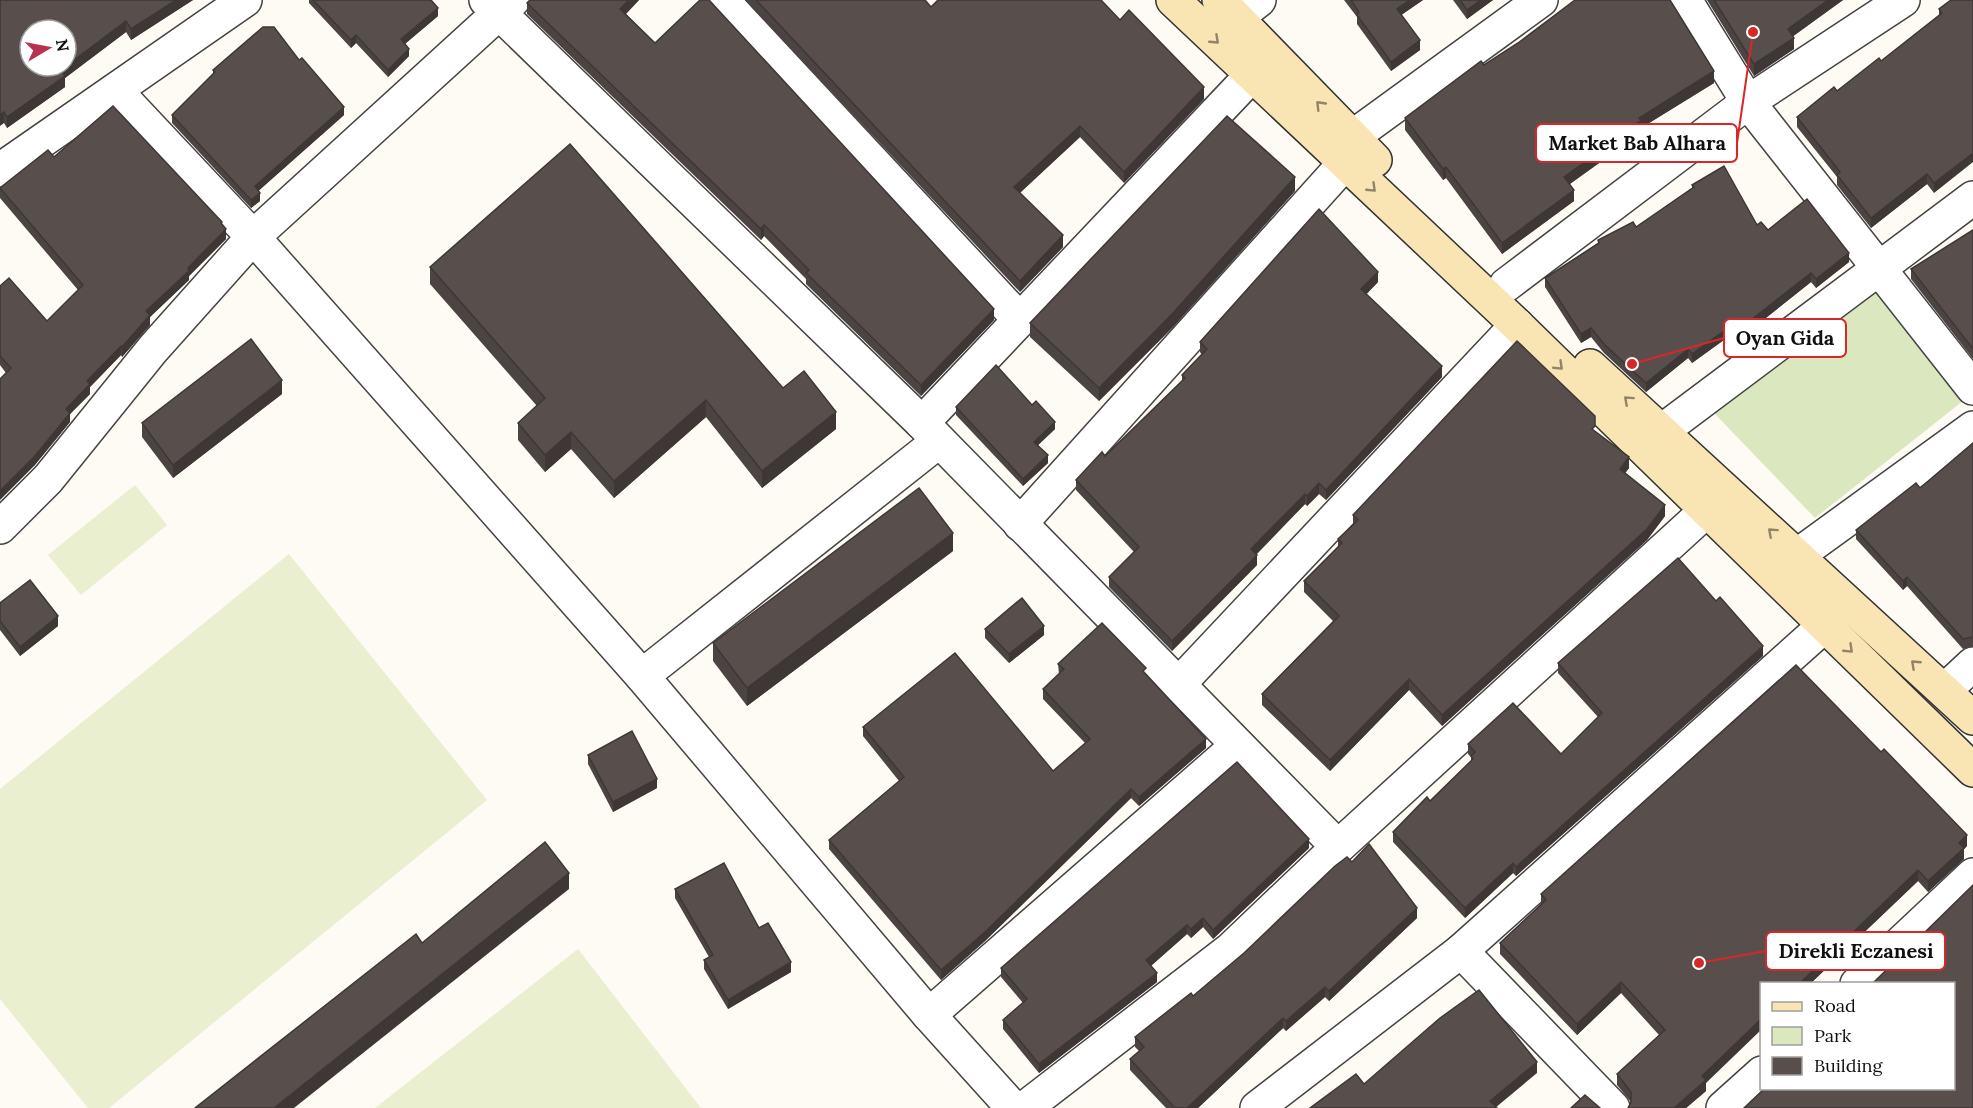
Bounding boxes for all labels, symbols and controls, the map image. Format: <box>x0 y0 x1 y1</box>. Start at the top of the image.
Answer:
north arrow <box>18 18 78 78</box>
one-way arrow <box>1208 33 1219 44</box>
text: N <box>52 38 74 53</box>
one-way arrow <box>1317 102 1328 113</box>
callout: Market Bab Alhara <box>1536 124 1737 162</box>
text: Market Bab Alhara <box>1548 130 1726 155</box>
one-way arrow <box>1365 181 1376 192</box>
callout: Oyan Gida <box>1724 319 1846 357</box>
text: Oyan Gida <box>1736 325 1835 350</box>
one-way arrow <box>1552 359 1562 370</box>
one-way arrow <box>1624 396 1634 407</box>
one-way arrow <box>1768 528 1779 539</box>
one-way arrow <box>1842 642 1852 653</box>
one-way arrow <box>1911 660 1922 671</box>
callout: Direkli Eczanesi <box>1766 932 1945 970</box>
text: Direkli Eczanesi <box>1778 938 1934 963</box>
legend <box>1760 982 1955 1090</box>
text: Road <box>1814 994 1856 1017</box>
text: Park <box>1814 1024 1852 1047</box>
text: Building <box>1814 1054 1884 1077</box>

